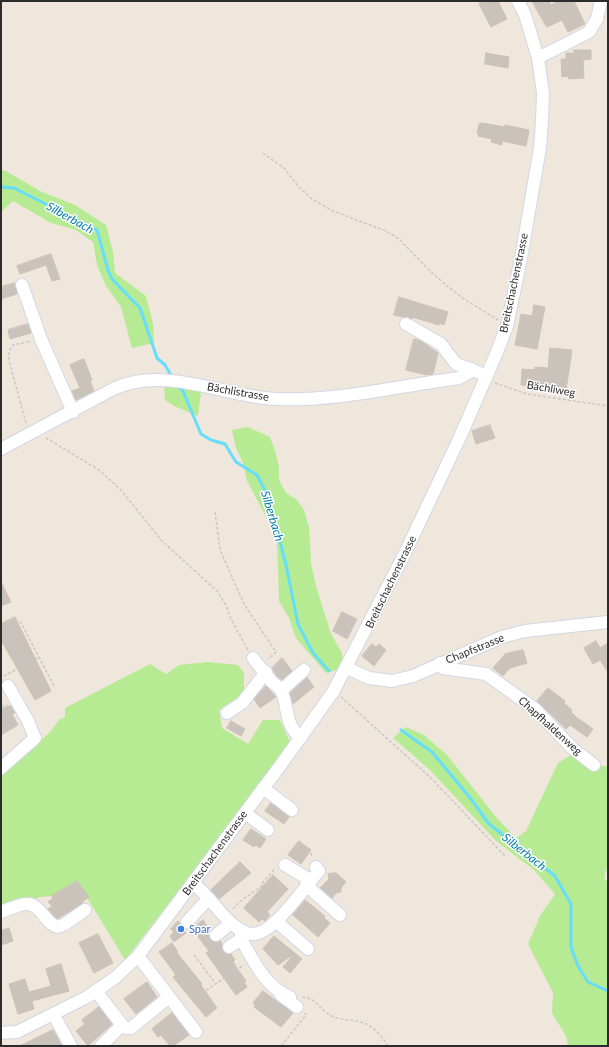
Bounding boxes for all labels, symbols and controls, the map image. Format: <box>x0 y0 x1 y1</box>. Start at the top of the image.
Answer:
water label: Silberbach <box>44 199 96 237</box>
street label: Breitschachenstrasse <box>497 232 531 334</box>
street label: Bächliweg <box>526 378 576 400</box>
street label: Bächlistrasse <box>206 380 270 404</box>
water label: Silberbach <box>258 489 286 543</box>
street label: Breitschachenstrasse <box>363 533 419 631</box>
street label: Chapfstrasse <box>444 631 506 667</box>
street label: Chapfhaldenweg <box>515 694 585 758</box>
street label: Breitschachenstrasse <box>180 808 250 898</box>
water label: Silberbach <box>499 830 549 874</box>
place label: Spar <box>189 922 210 936</box>
marker: Spar <box>176 924 186 934</box>

